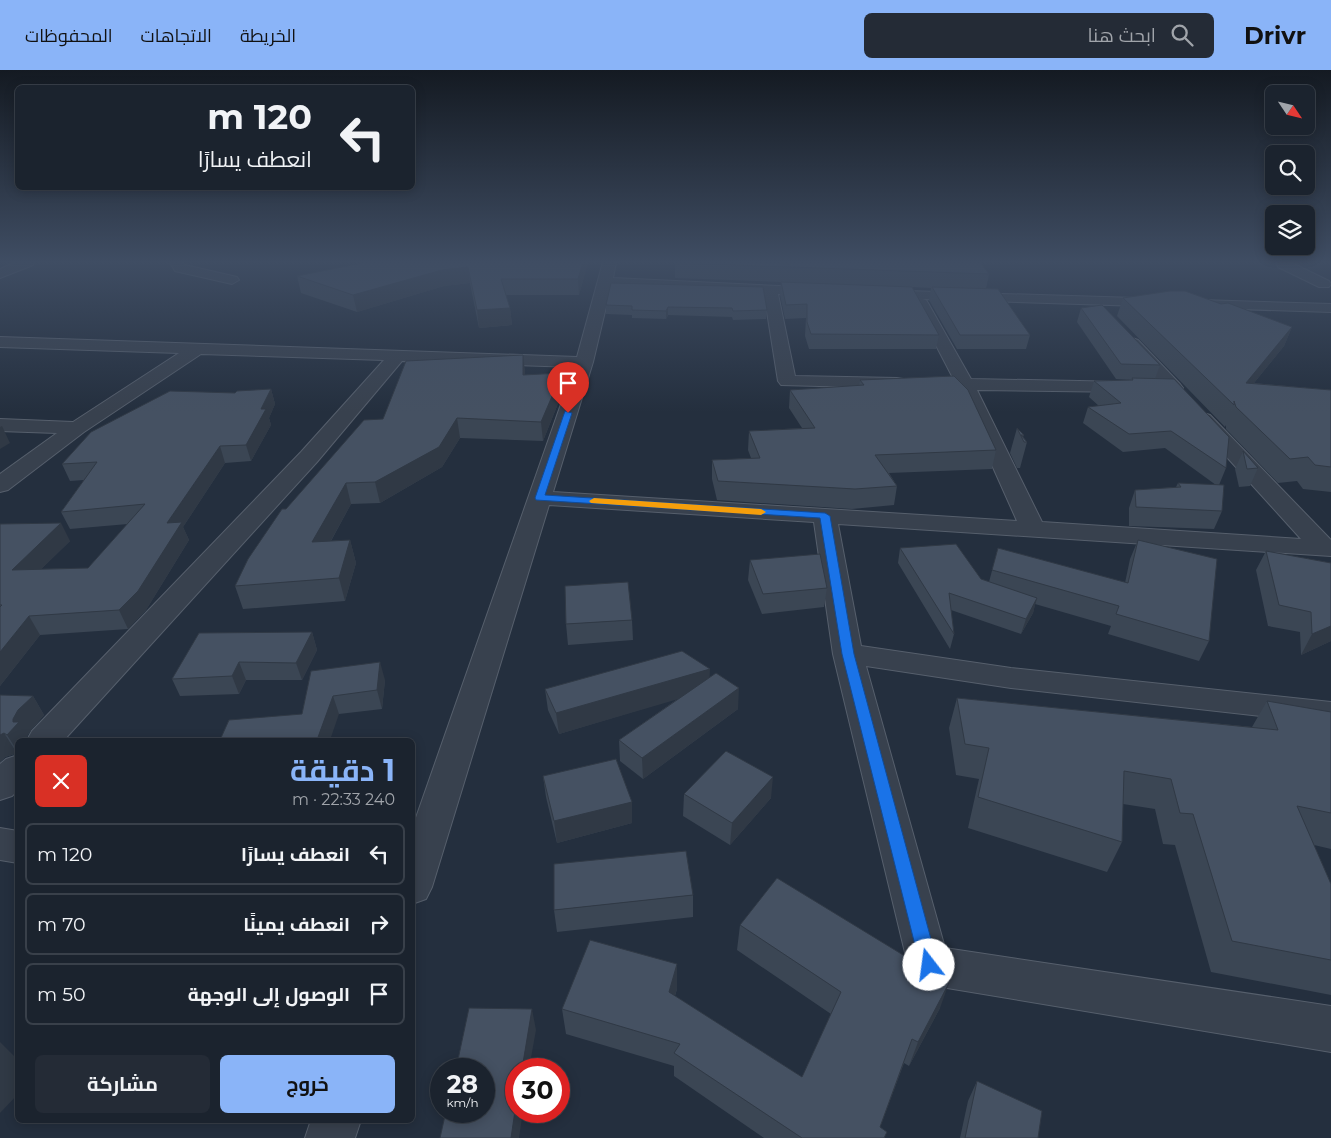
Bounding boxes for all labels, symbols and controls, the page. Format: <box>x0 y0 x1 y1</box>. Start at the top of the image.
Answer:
search box <box>864 13 1214 58</box>
icon: search <box>1168 21 1196 49</box>
text: Drivr <box>1244 21 1306 50</box>
text: ابحث هنا <box>1088 24 1156 47</box>
text: المحفوظات <box>25 25 113 47</box>
text: الاتجاهات <box>141 25 212 47</box>
text: الخريطة <box>240 25 296 47</box>
north arrow <box>1265 85 1315 135</box>
map controls <box>1265 85 1315 255</box>
text: 120 m <box>207 95 312 138</box>
icon: left <box>330 105 395 170</box>
button: search <box>1265 145 1315 195</box>
text: انعطف يسارًا <box>198 146 312 173</box>
button: layers <box>1265 205 1315 255</box>
pin <box>547 362 589 413</box>
icon: arrive <box>554 369 582 397</box>
text: 1 دقيقة <box>290 752 395 789</box>
button: close <box>35 755 87 807</box>
text: 240 m · 22:33 <box>292 790 395 809</box>
icon: left <box>365 840 393 868</box>
text: 120 m <box>37 843 92 866</box>
text: انعطف يسارًا <box>241 843 350 866</box>
icon: right <box>365 910 393 938</box>
text: 70 m <box>37 913 86 936</box>
text: انعطف يمينًا <box>243 913 350 936</box>
position arrow <box>902 938 954 990</box>
icon: arrive <box>365 980 393 1008</box>
text: 50 m <box>37 983 86 1006</box>
text: الوصول إلى الوجهة <box>188 983 350 1006</box>
button: مشاركة <box>35 1055 210 1113</box>
button: خروج <box>220 1055 395 1113</box>
speed limit sign: 30 <box>505 1058 570 1123</box>
text: 28 <box>447 1069 478 1099</box>
text: km/h <box>446 1095 479 1110</box>

